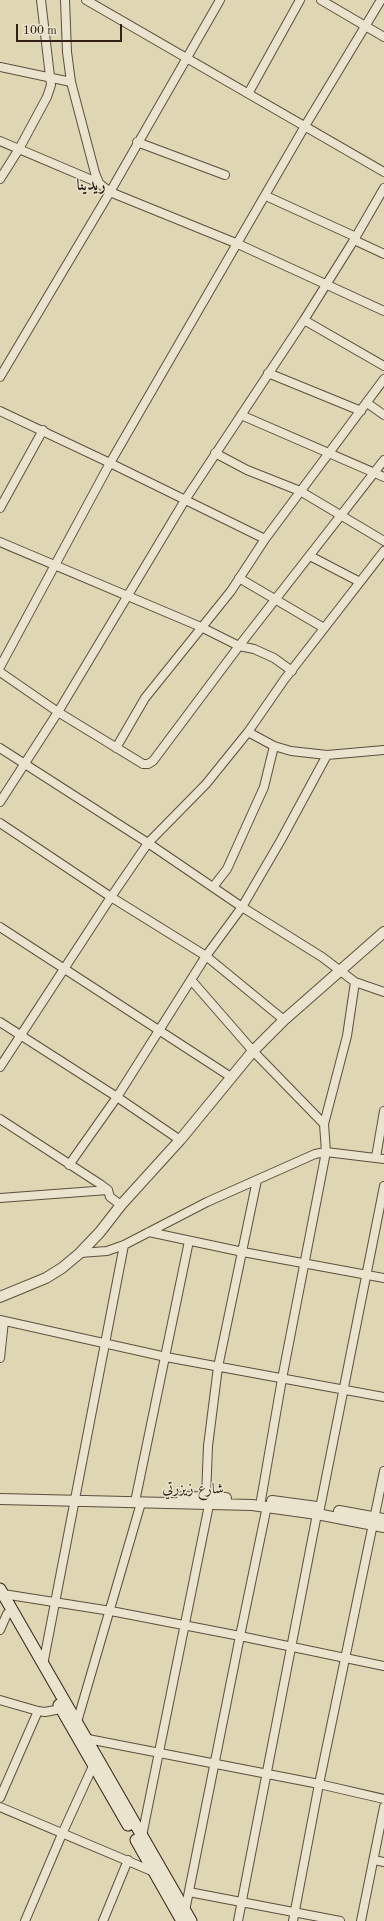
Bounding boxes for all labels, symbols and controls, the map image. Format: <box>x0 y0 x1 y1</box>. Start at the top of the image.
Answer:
scale bar <box>18 16 124 42</box>
text: 100 m <box>23 25 57 37</box>
district label: ريدينا <box>76 176 106 196</box>
street label: شارع زيزرتي <box>162 1479 224 1499</box>

